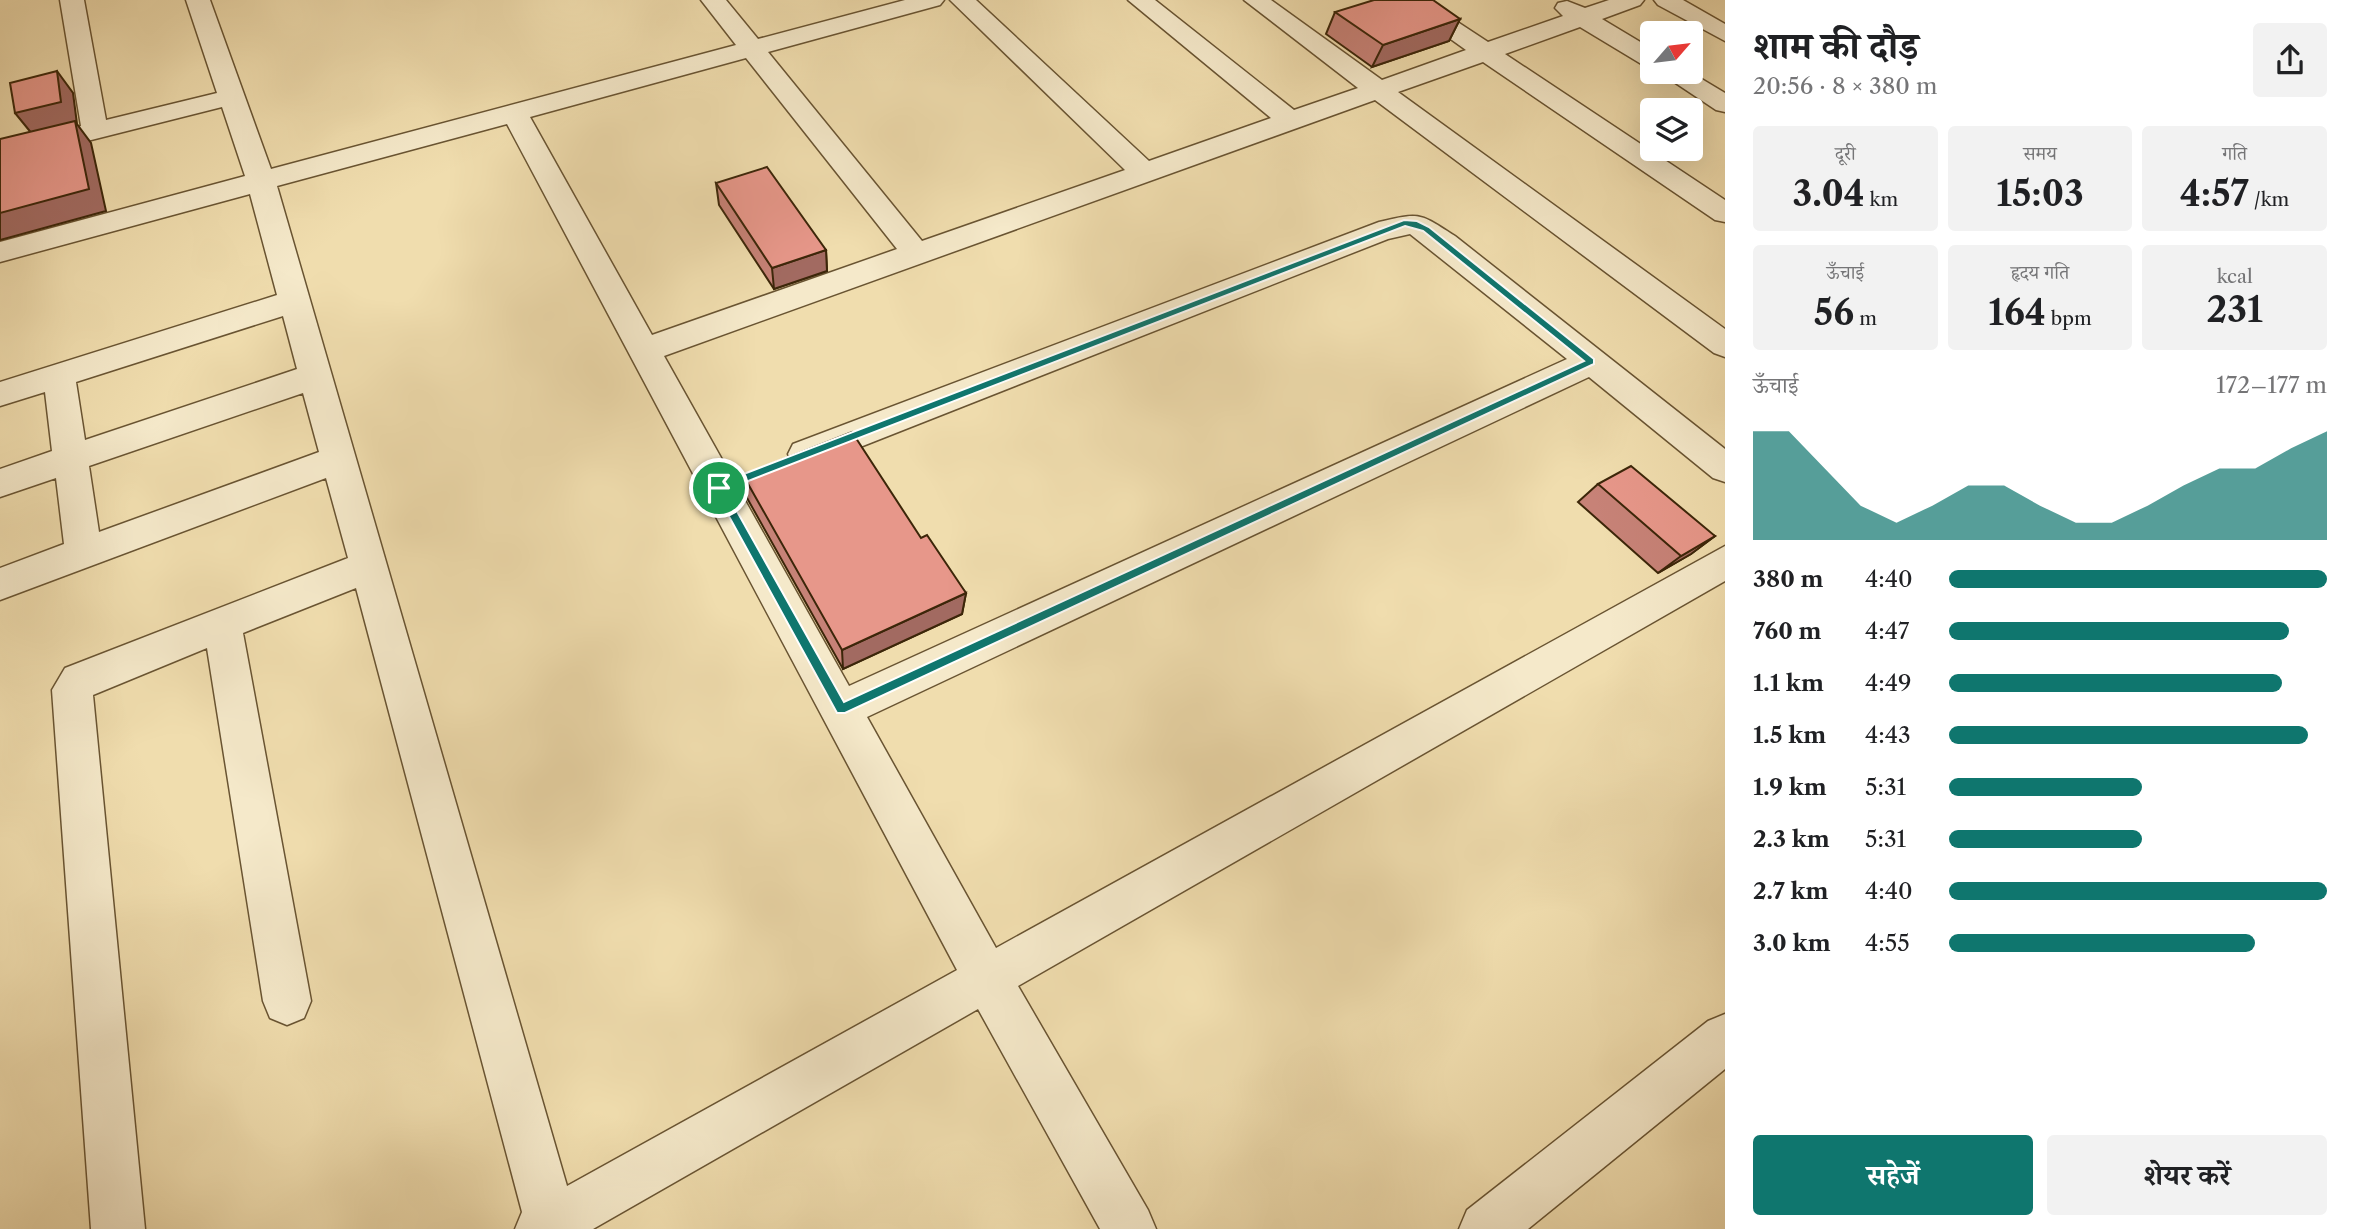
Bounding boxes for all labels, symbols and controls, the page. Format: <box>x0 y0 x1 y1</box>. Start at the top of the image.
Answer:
north arrow <box>1640 21 1703 84</box>
map controls <box>1640 21 1703 161</box>
text: शाम की दौड़ <box>1753 22 1919 69</box>
button: share <box>2253 23 2327 97</box>
text: 20:56 · 8 × 380 m <box>1753 72 1937 100</box>
button: layers <box>1640 98 1703 161</box>
text: दूरी <box>1835 142 1856 165</box>
text: समय <box>2023 142 2057 165</box>
text: गति <box>2222 142 2247 165</box>
text: 3.04 <box>1792 172 1865 215</box>
text: 15:03 <box>1996 172 2084 215</box>
text: 4:57 <box>2180 172 2249 215</box>
text: km <box>1865 188 1898 211</box>
text: /km <box>2249 188 2289 211</box>
text: ऊँचाई <box>1827 261 1864 284</box>
text: हृदय गति <box>2011 261 2069 284</box>
text: kcal <box>2217 265 2253 288</box>
text: 231 <box>2207 288 2263 331</box>
text: 56 <box>1814 291 1854 334</box>
text: 164 <box>1988 291 2046 334</box>
text: m <box>1854 307 1877 330</box>
text: bpm <box>2046 307 2092 330</box>
text: ऊँचाई <box>1753 371 1798 399</box>
text: 172–177 m <box>2216 371 2327 399</box>
pin <box>689 458 749 518</box>
icon: arrive <box>700 469 738 507</box>
text: 380 m <box>1753 565 1824 593</box>
text: 4:40 <box>1865 565 1913 593</box>
text: 760 m <box>1753 617 1822 645</box>
text: 4:47 <box>1865 617 1909 645</box>
text: 1.1 km <box>1753 669 1824 697</box>
text: 4:49 <box>1865 669 1912 697</box>
text: 1.5 km <box>1753 721 1826 749</box>
text: 4:43 <box>1865 721 1911 749</box>
text: 1.9 km <box>1753 773 1827 801</box>
text: 5:31 <box>1865 773 1906 801</box>
text: 2.3 km <box>1753 825 1830 853</box>
text: 5:31 <box>1865 825 1906 853</box>
text: 2.7 km <box>1753 877 1829 905</box>
text: 4:40 <box>1865 877 1913 905</box>
text: 3.0 km <box>1753 929 1831 957</box>
text: 4:55 <box>1865 929 1910 957</box>
button: सहेजें <box>1753 1135 2033 1215</box>
button: शेयर करें <box>2047 1135 2327 1215</box>

